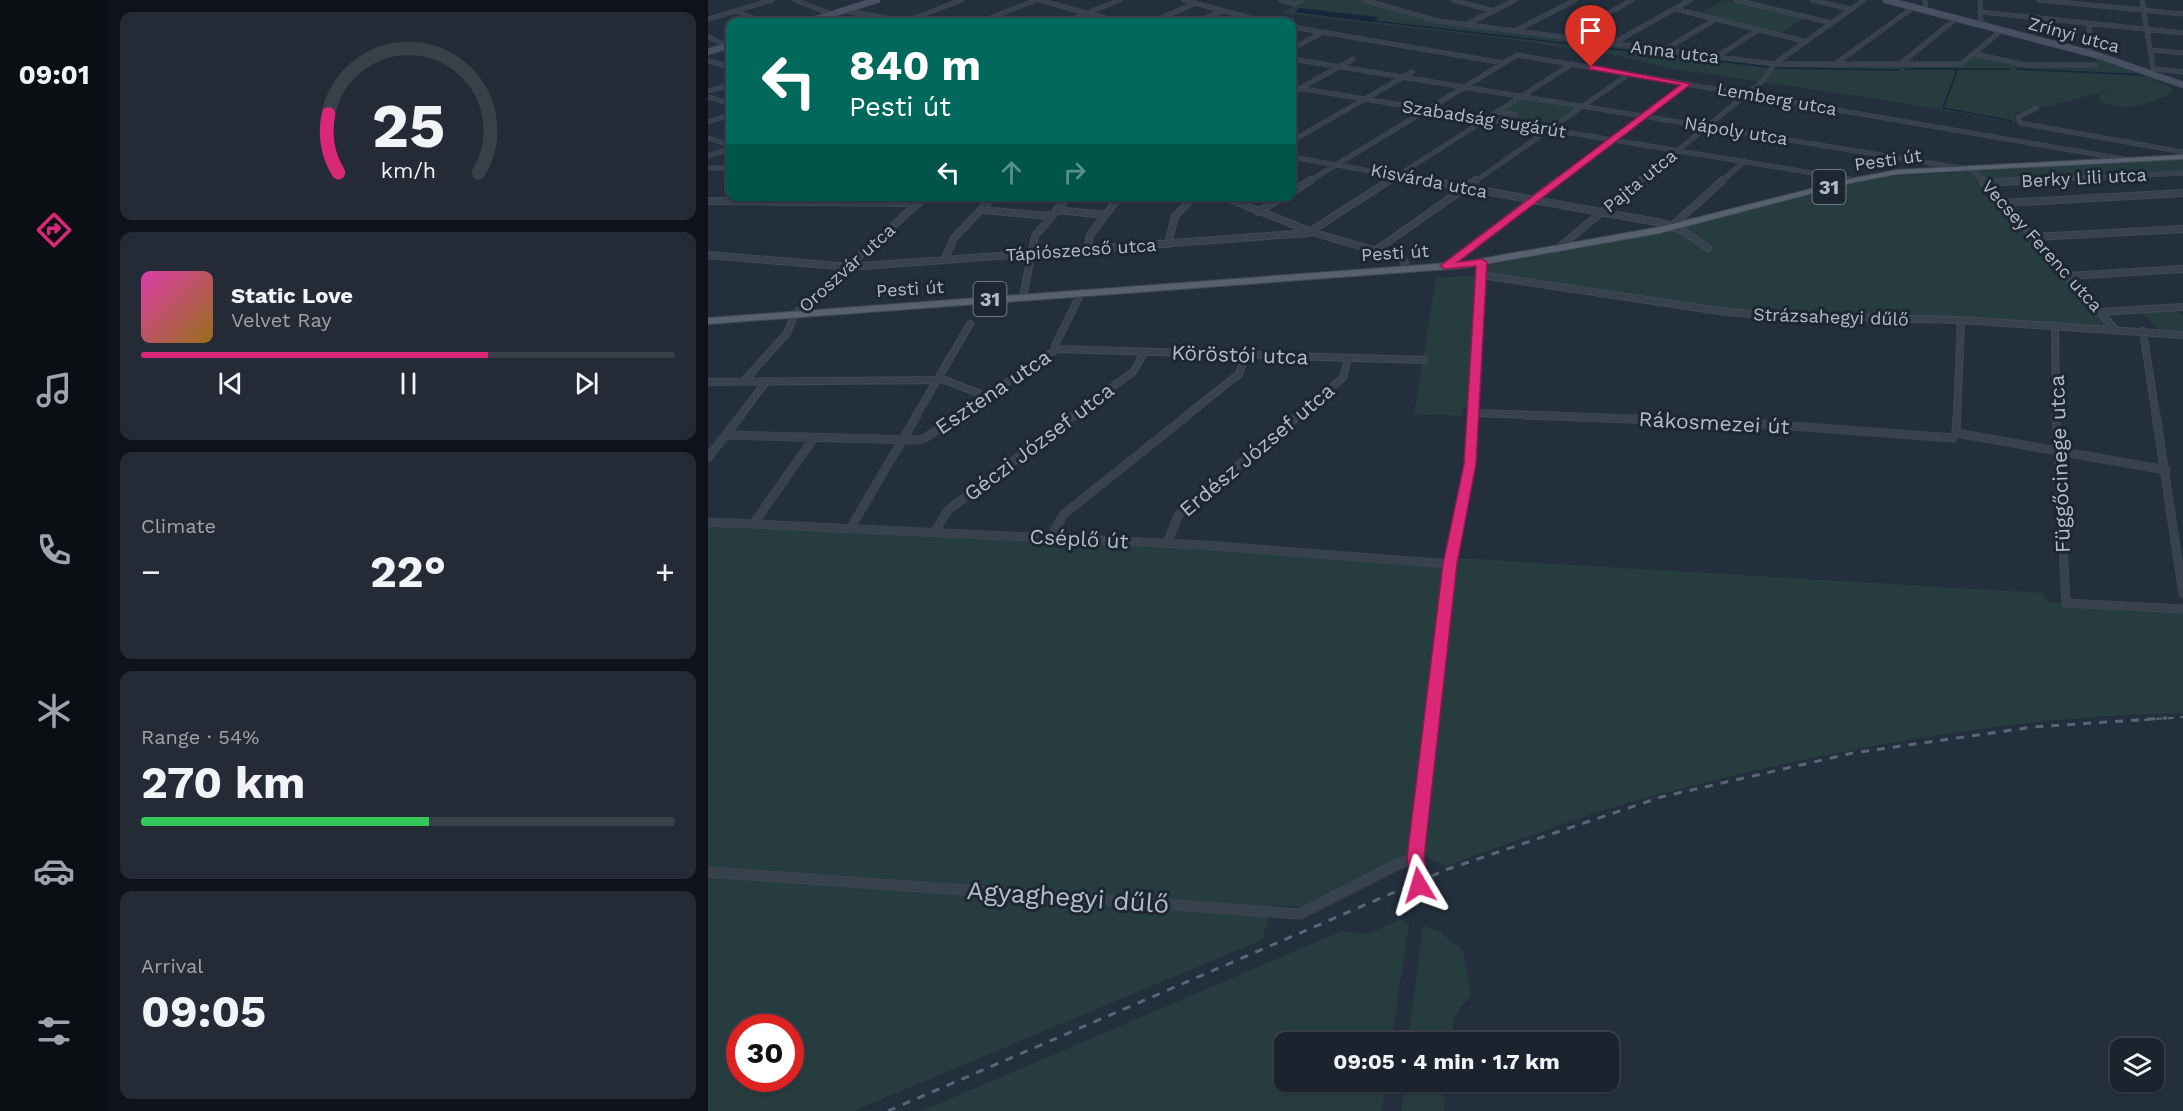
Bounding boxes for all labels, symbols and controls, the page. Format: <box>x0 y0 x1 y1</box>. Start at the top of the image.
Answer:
pin <box>1565 5 1616 67</box>
street label: Zrínyi utca <box>2026 12 2122 57</box>
icon: arrive <box>1574 14 1607 47</box>
street label: Anna utca <box>1630 36 1721 67</box>
text: 840 m <box>849 41 981 90</box>
icon: left <box>750 42 828 120</box>
text: 09:01 <box>18 59 90 91</box>
street label: Lemberg utca <box>1716 78 1839 119</box>
text: 25 <box>371 89 445 162</box>
text: Pesti út <box>849 91 951 123</box>
street label: Szabadság sugárút <box>1401 95 1568 142</box>
street label: Nápoly utca <box>1683 112 1789 149</box>
street label: Pesti út <box>1853 144 1923 175</box>
street label: Pajta utca <box>1599 145 1681 217</box>
icon: left <box>932 156 965 189</box>
icon: ahead <box>995 156 1028 189</box>
icon: right <box>1058 156 1091 189</box>
text: km/h <box>380 158 436 183</box>
street label: Kisvárda utca <box>1369 159 1489 202</box>
street label: Berky Lili utca <box>2021 164 2147 191</box>
road number: 31 <box>1812 170 1846 204</box>
street label: Vecsey Ferenc utca <box>1978 176 2107 316</box>
icon: directions <box>33 209 75 251</box>
street label: Oroszvár utca <box>794 219 899 316</box>
street label: Tápiószecső utca <box>1005 234 1157 265</box>
street label: Pesti út <box>1360 240 1430 265</box>
street label: Pesti út <box>875 276 945 301</box>
road number: 31 <box>974 282 1006 316</box>
text: Static Love <box>231 283 353 308</box>
street label: Strázsahegyi dűlő <box>1753 303 1909 330</box>
text: Velvet Ray <box>231 308 332 332</box>
street label: Köröstói utca <box>1171 340 1309 369</box>
street label: Esztena utca <box>930 344 1055 439</box>
icon: previous <box>214 367 247 400</box>
icon: pause <box>392 367 425 400</box>
icon: next <box>570 367 603 400</box>
icon: music <box>33 369 75 411</box>
street label: Függőcinege utca <box>2044 374 2075 553</box>
street label: Géczi József utca <box>959 377 1119 506</box>
street label: Erdész József utca <box>1174 378 1339 522</box>
street label: Rákosmezei út <box>1638 406 1790 439</box>
text: Climate <box>141 514 216 538</box>
street label: Cséplő út <box>1029 523 1129 554</box>
icon: phone <box>33 529 75 571</box>
text: 22° <box>370 545 446 598</box>
text: − <box>141 552 161 591</box>
text: + <box>655 552 675 591</box>
icon: climate <box>33 690 75 732</box>
text: Range · 54% <box>141 725 259 749</box>
text: 270 km <box>141 756 305 809</box>
icon: car <box>33 850 75 892</box>
position arrow <box>1387 853 1451 917</box>
street label: Agyaghegyi dűlő <box>966 875 1170 919</box>
text: Arrival <box>141 954 203 978</box>
text: 09:05 <box>141 985 266 1038</box>
icon: filters <box>33 1010 75 1052</box>
speed limit sign: 30 <box>726 1014 804 1092</box>
map controls <box>2110 1038 2164 1092</box>
button: layers <box>2110 1038 2164 1092</box>
text: 09:05 · 4 min · 1.7 km <box>1333 1049 1560 1074</box>

